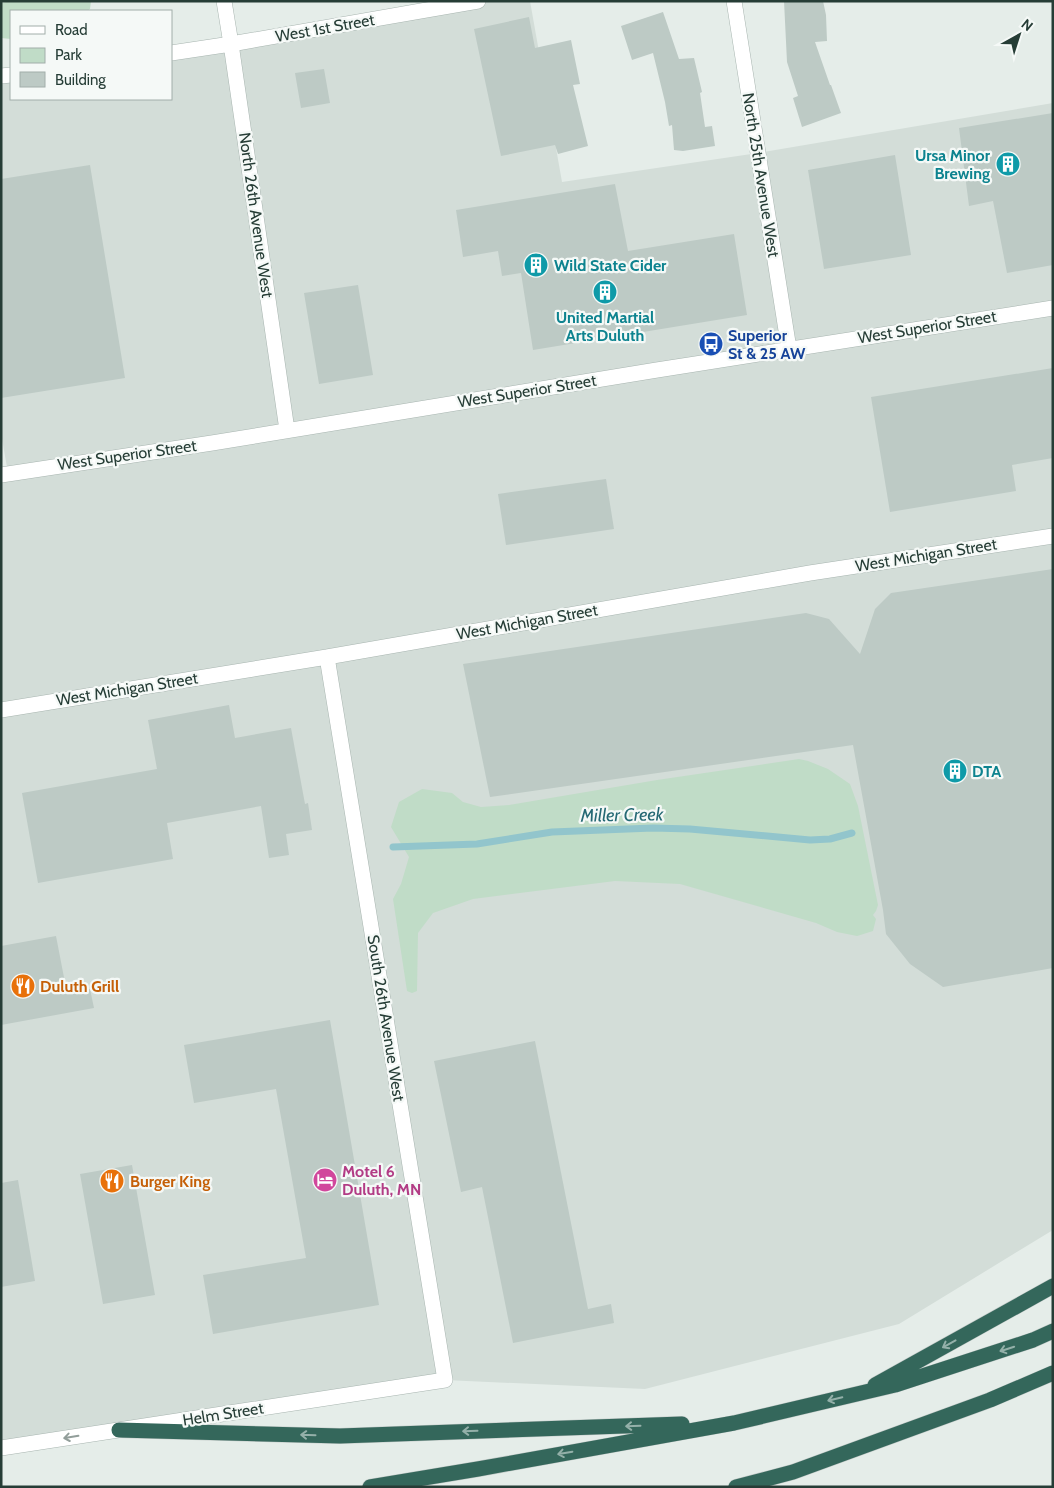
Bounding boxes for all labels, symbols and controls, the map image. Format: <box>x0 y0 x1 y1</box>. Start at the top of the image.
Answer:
legend <box>10 10 172 100</box>
street label: West 1st Street <box>274 10 377 46</box>
north arrow <box>994 10 1044 60</box>
text: N <box>1018 15 1037 35</box>
text: Road <box>55 21 88 39</box>
text: Park <box>55 46 82 64</box>
text: Building <box>55 71 106 89</box>
street label: North 25th Avenue West <box>739 91 783 259</box>
street label: North 26th Avenue West <box>235 131 277 299</box>
place label: Ursa Minor Brewing <box>915 146 991 183</box>
building icon: Ursa Minor Brewing <box>995 151 1021 177</box>
building icon: Wild State Cider <box>523 252 549 278</box>
place label: Wild State Cider <box>554 256 667 275</box>
building icon: United Martial Arts Duluth <box>592 279 618 305</box>
street label: West Superior Street <box>856 307 998 347</box>
place label: United Martial Arts Duluth <box>556 308 654 345</box>
place label: Superior St & 25 AW <box>728 326 806 363</box>
bus stop icon: Superior St & 25 AW <box>698 331 724 357</box>
street label: West Superior Street <box>456 371 598 411</box>
street label: West Superior Street <box>56 436 198 474</box>
street label: West Michigan Street <box>854 534 999 576</box>
street label: West Michigan Street <box>455 600 600 644</box>
street label: West Michigan Street <box>55 668 200 710</box>
building icon: DTA <box>942 758 968 784</box>
place label: DTA <box>972 762 1001 781</box>
water label: Miller Creek <box>579 803 665 827</box>
street label: South 26th Avenue West <box>363 933 409 1103</box>
restaurant icon: Duluth Grill <box>10 973 36 999</box>
place label: Duluth Grill <box>40 977 119 996</box>
place label: Motel 6 Duluth, MN <box>342 1162 421 1199</box>
hotel icon: Motel 6 Duluth, MN <box>312 1167 338 1193</box>
restaurant icon: Burger King <box>99 1168 125 1194</box>
place label: Burger King <box>130 1172 210 1191</box>
one-way arrow <box>942 1340 957 1349</box>
one-way arrow <box>1000 1344 1016 1354</box>
one-way arrow <box>827 1395 843 1404</box>
street label: Helm Street <box>181 1398 265 1430</box>
one-way arrow <box>625 1421 641 1431</box>
one-way arrow <box>463 1427 479 1436</box>
one-way arrow <box>300 1430 316 1439</box>
one-way arrow <box>63 1432 79 1442</box>
one-way arrow <box>558 1449 574 1459</box>

